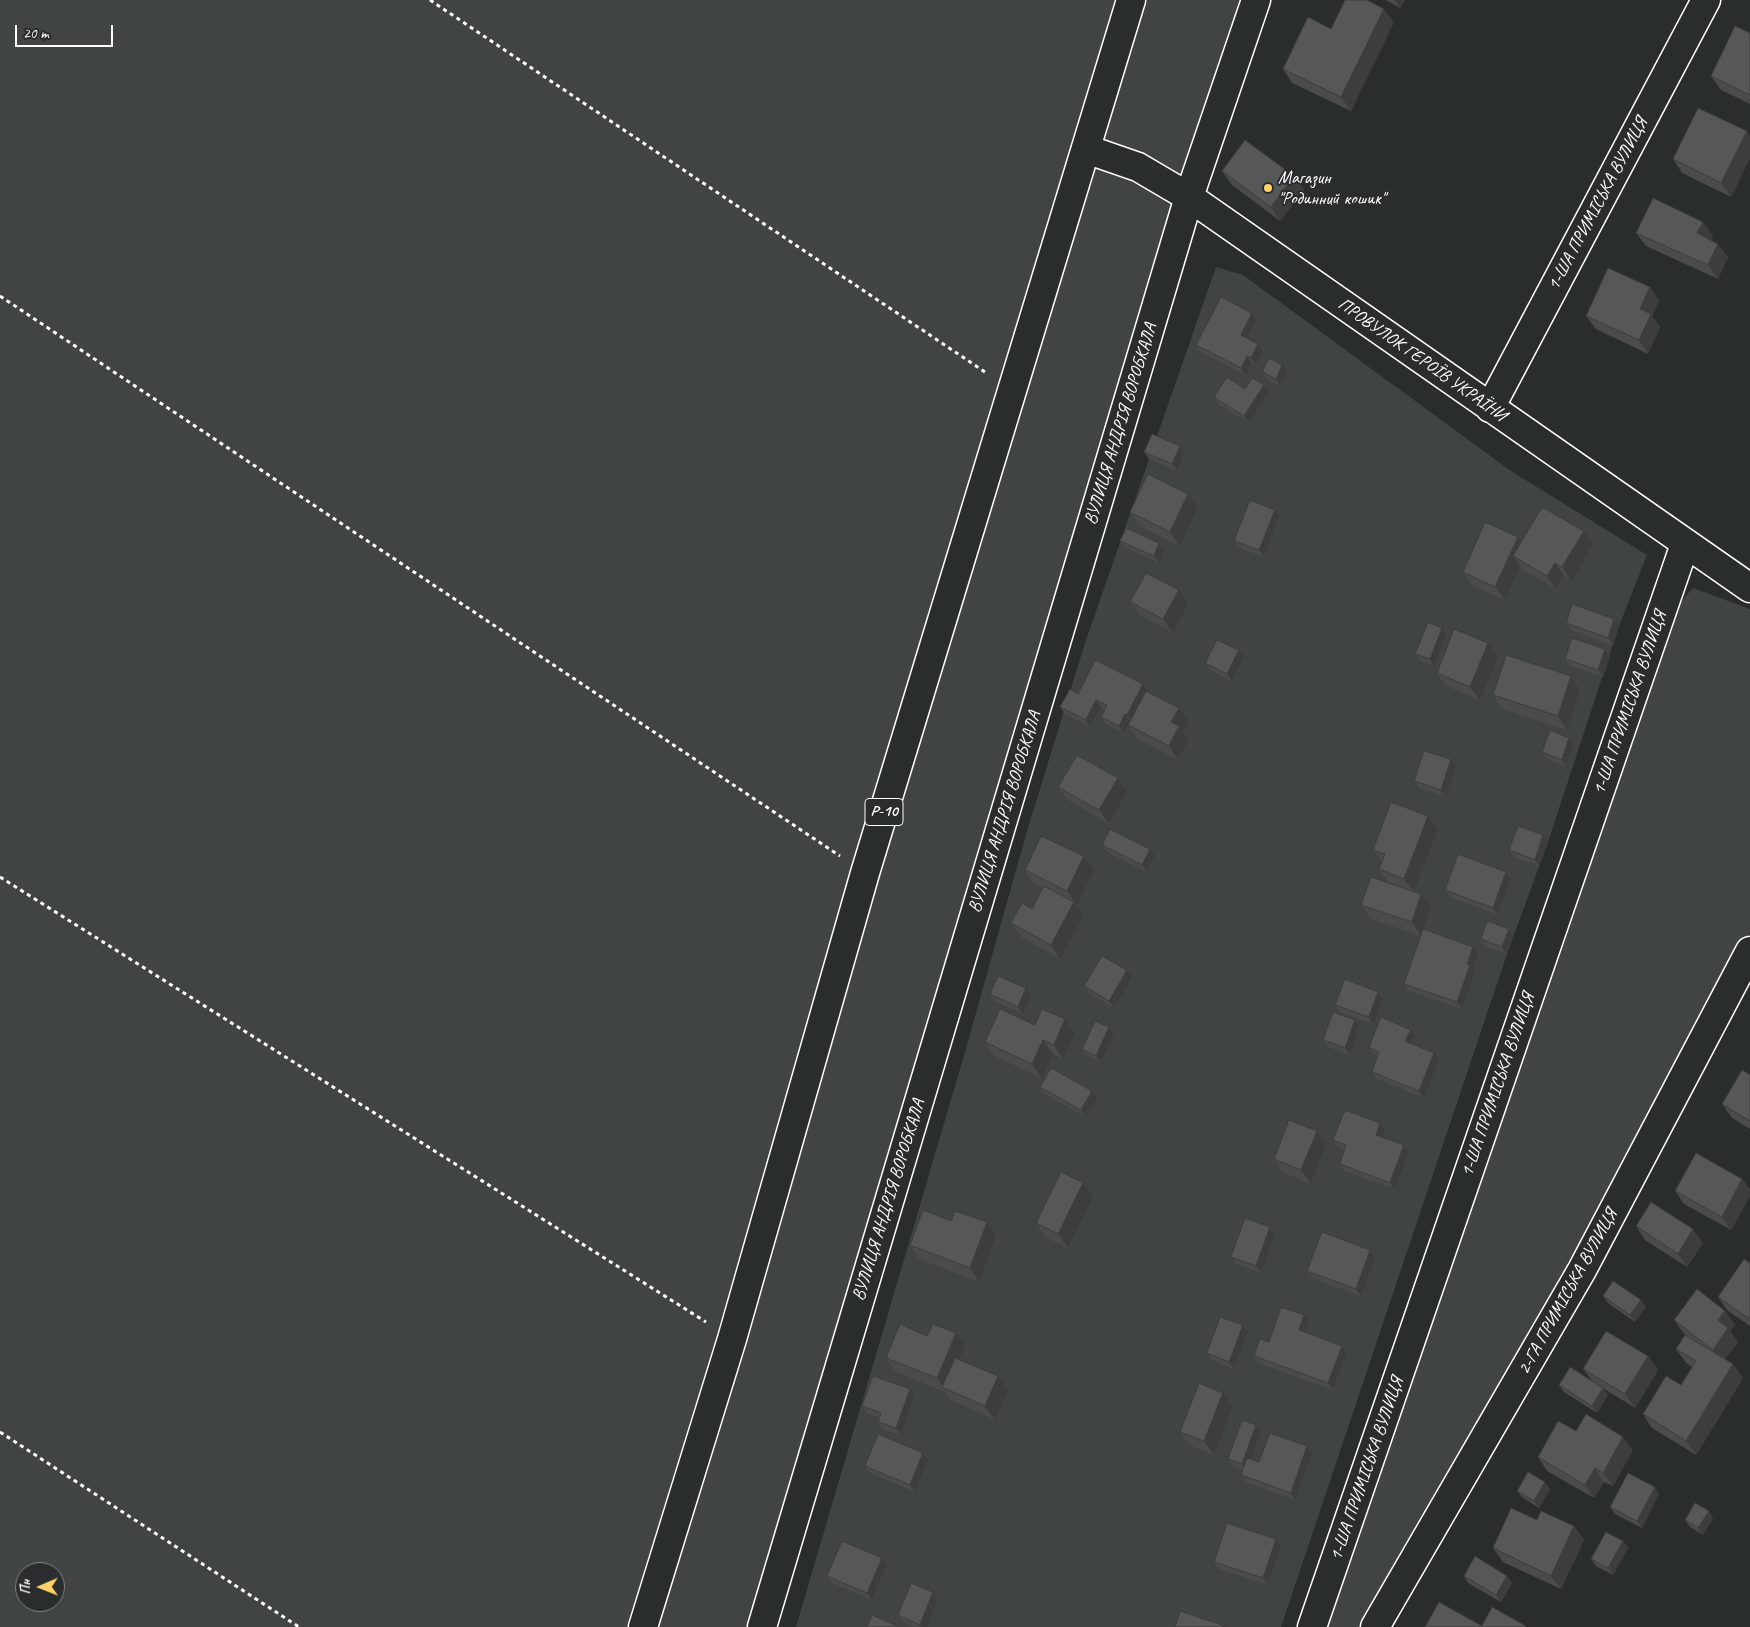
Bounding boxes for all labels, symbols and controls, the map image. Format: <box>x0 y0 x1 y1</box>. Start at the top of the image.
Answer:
scale bar <box>18 15 115 47</box>
text: 20 m <box>23 24 49 43</box>
street label: 1-ША ПРИМІСЬКА ВУЛИЦЯ <box>1543 114 1653 294</box>
place label: Магазин "Родинний кошик" <box>1278 167 1385 210</box>
marker: Магазин "Родинний кошик" <box>1262 182 1274 194</box>
street label: ПРОВУЛОК ГЕРОЇВ УКРАЇНИ <box>1334 294 1510 426</box>
street label: ВУЛИЦЯ АНДРІЯ ВОРОБКАЛА <box>1080 321 1162 527</box>
street label: 1-ША ПРИМІСЬКА ВУЛИЦЯ <box>1588 608 1672 798</box>
street label: ВУЛИЦЯ АНДРІЯ ВОРОБКАЛА <box>964 709 1046 915</box>
road number: Р-10 <box>865 799 903 826</box>
street label: 1-ША ПРИМІСЬКА ВУЛИЦЯ <box>1456 990 1540 1180</box>
street label: ВУЛИЦЯ АНДРІЯ ВОРОБКАЛА <box>848 1097 930 1303</box>
street label: 2-ГА ПРИМІСЬКА ВУЛИЦЯ <box>1514 1206 1622 1378</box>
street label: 1-ША ПРИМІСЬКА ВУЛИЦЯ <box>1325 1374 1409 1564</box>
north arrow <box>15 1562 65 1612</box>
text: Пн <box>17 1580 34 1595</box>

